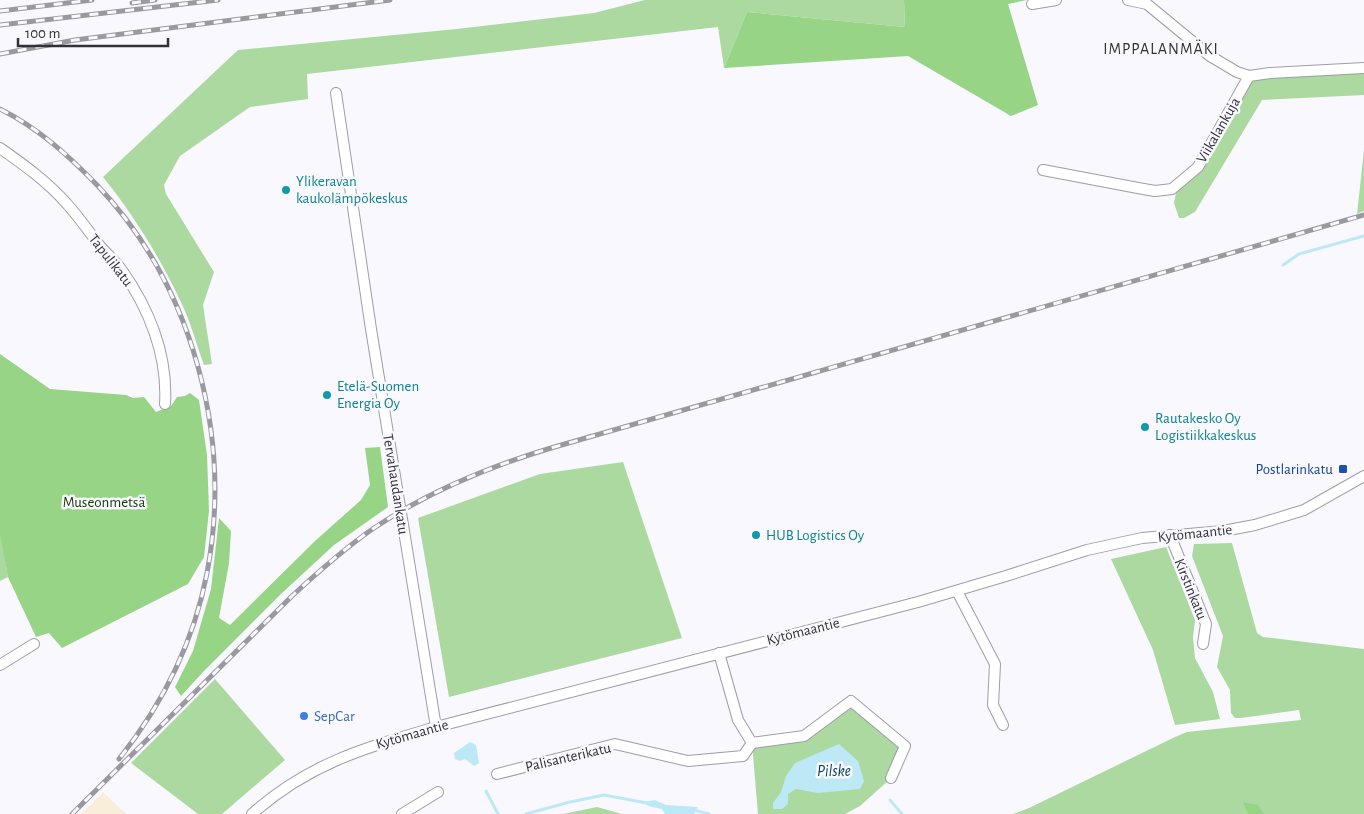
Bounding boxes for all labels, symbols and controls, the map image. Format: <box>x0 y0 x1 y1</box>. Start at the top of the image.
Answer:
scale bar <box>18 15 168 47</box>
text: 100 m <box>25 26 60 41</box>
district label: IMPPALANMÄKI <box>1103 39 1219 57</box>
street label: Viikalankuja <box>1194 95 1243 166</box>
place label: Ylikeravan kaukolämpökeskus <box>296 174 408 206</box>
marker: Ylikeravan kaukolämpökeskus <box>280 184 292 196</box>
street label: Tapulikatu <box>86 231 136 290</box>
place label: Etelä-Suomen Energia Oy <box>337 379 419 411</box>
marker: Etelä-Suomen Energia Oy <box>321 389 333 401</box>
place label: Rautakesko Oy Logistiikkakeskus <box>1155 411 1256 443</box>
marker: Rautakesko Oy Logistiikkakeskus <box>1139 421 1151 433</box>
street label: Tervahaudankatu <box>380 433 411 536</box>
place label: Postlarinkatu <box>1256 462 1333 477</box>
marker: Postlarinkatu <box>1337 463 1349 475</box>
park label: Museonmetsä <box>63 495 145 510</box>
street label: Kytömaantie <box>1157 522 1233 545</box>
place label: HUB Logistics Oy <box>766 528 865 543</box>
marker: HUB Logistics Oy <box>750 529 762 541</box>
street label: Kirstinkatu <box>1172 557 1210 622</box>
street label: Kytömaantie <box>765 615 841 648</box>
place label: SepCar <box>314 709 355 724</box>
marker: SepCar <box>298 710 310 722</box>
street label: Kytömaantie <box>374 717 450 752</box>
street label: Palisanterikatu <box>524 740 613 775</box>
water label: Pilske <box>817 763 851 779</box>

